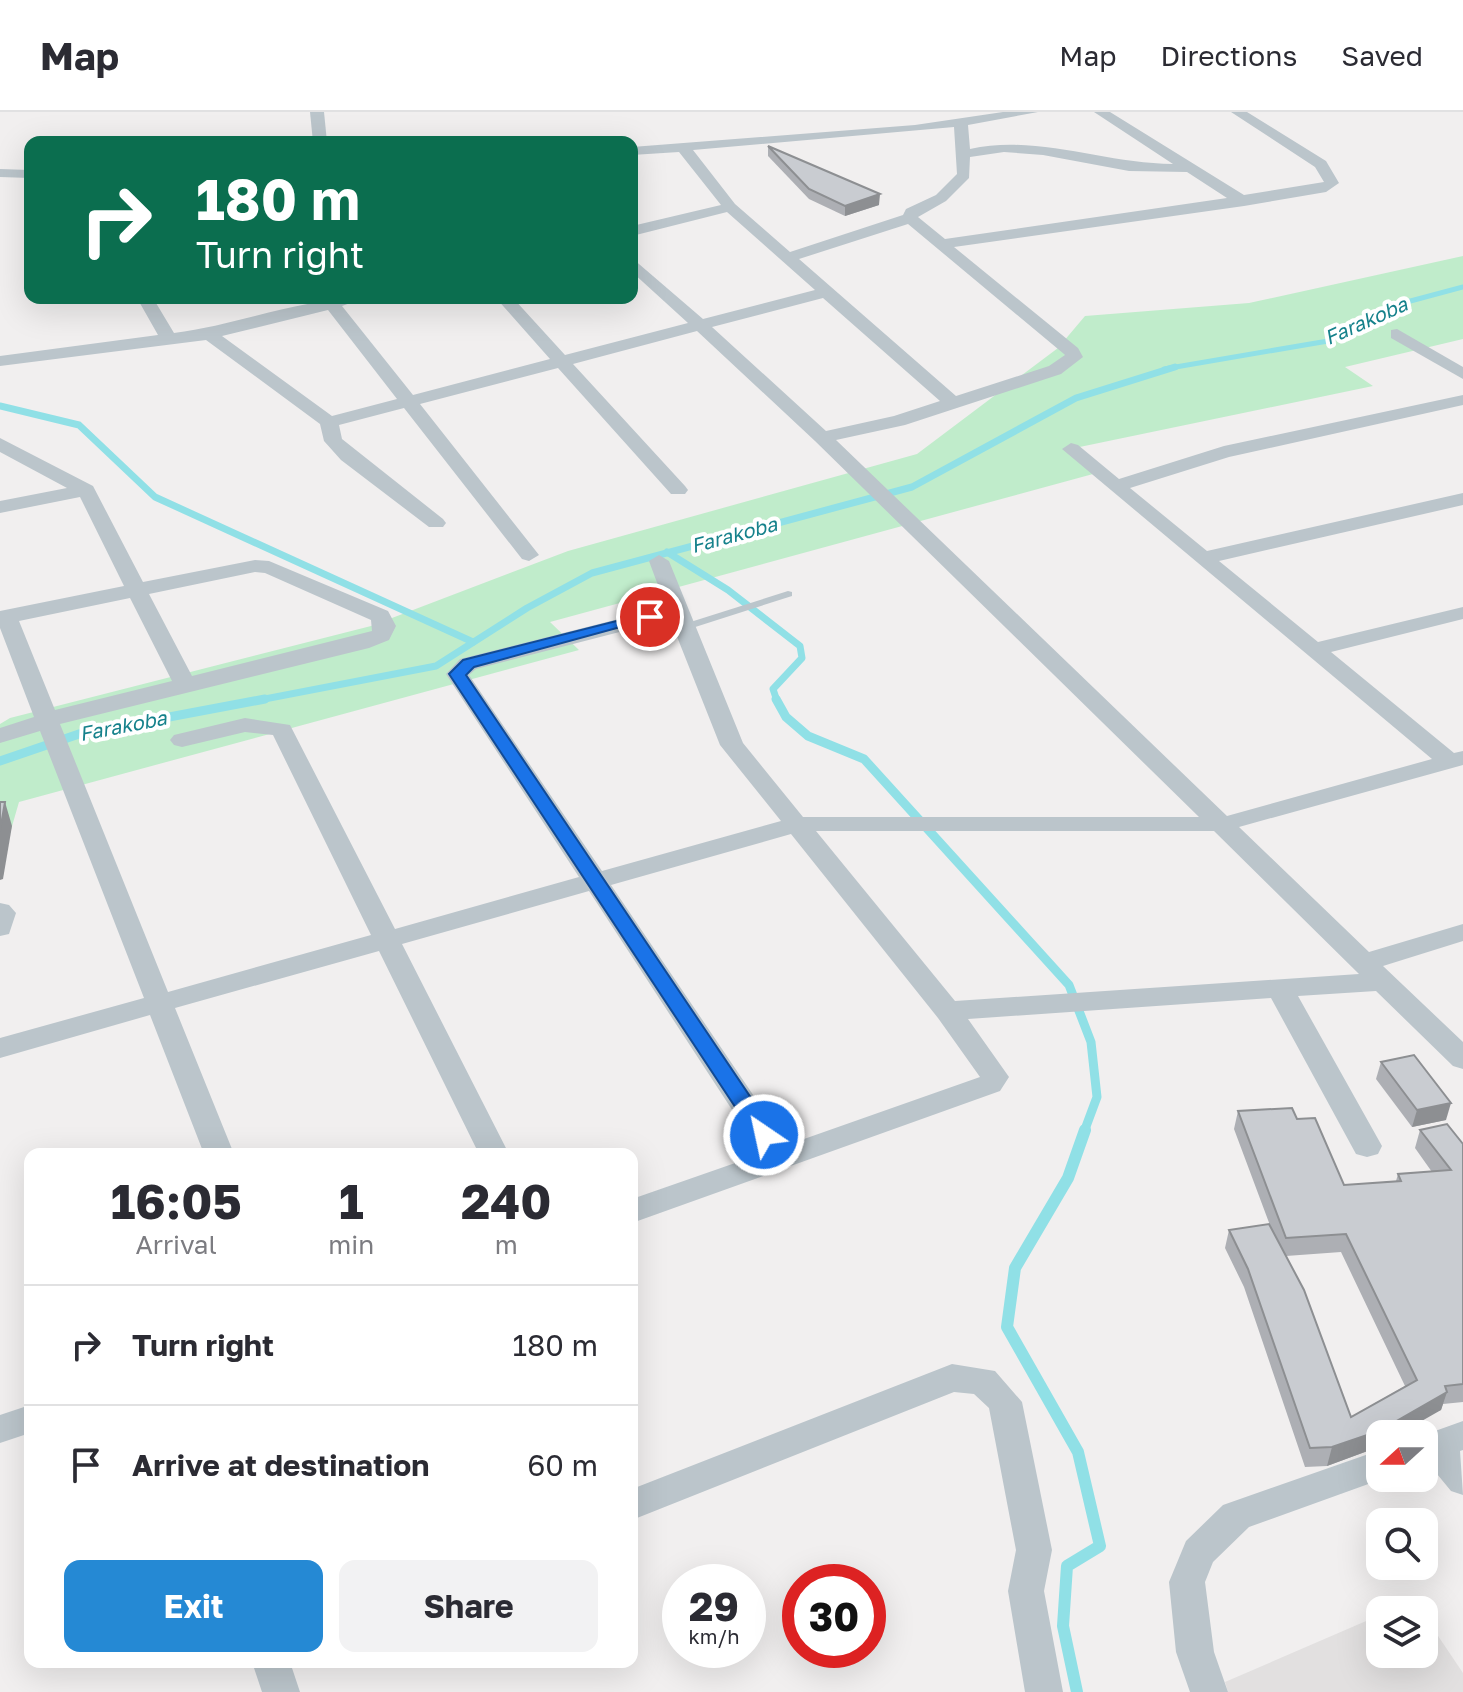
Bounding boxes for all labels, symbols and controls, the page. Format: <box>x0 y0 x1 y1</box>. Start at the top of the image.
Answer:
text: Map <box>40 33 119 78</box>
text: Map <box>1059 39 1116 72</box>
text: Directions <box>1160 39 1297 72</box>
text: Saved <box>1341 39 1423 72</box>
text: 180 m <box>196 165 360 232</box>
icon: right <box>64 168 168 272</box>
text: Turn right <box>196 233 364 276</box>
water label: Farakoba <box>1320 291 1411 349</box>
water label: Farakoba <box>688 511 780 557</box>
pin <box>616 583 684 651</box>
icon: arrive <box>628 595 672 639</box>
water label: Farakoba <box>77 705 169 745</box>
position arrow <box>722 1093 806 1177</box>
text: 16:05 <box>111 1172 242 1230</box>
text: 1 <box>339 1172 364 1230</box>
text: 240 <box>461 1172 551 1230</box>
text: Arrival <box>135 1229 217 1260</box>
text: min <box>328 1229 374 1260</box>
text: m <box>495 1229 518 1260</box>
icon: right <box>64 1323 108 1367</box>
text: Turn right <box>132 1327 274 1363</box>
text: 180 m <box>513 1327 598 1363</box>
north arrow <box>1366 1420 1438 1492</box>
map controls <box>1366 1420 1438 1668</box>
icon: arrive <box>64 1443 108 1487</box>
text: Arrive at destination <box>132 1447 429 1483</box>
text: 60 m <box>527 1447 598 1483</box>
button: search <box>1366 1508 1438 1580</box>
button: Exit <box>64 1560 323 1652</box>
button: Share <box>339 1560 598 1652</box>
speed limit sign: 30 <box>782 1564 886 1668</box>
text: 29 <box>689 1582 739 1630</box>
button: layers <box>1366 1596 1438 1668</box>
text: km/h <box>689 1624 739 1648</box>

